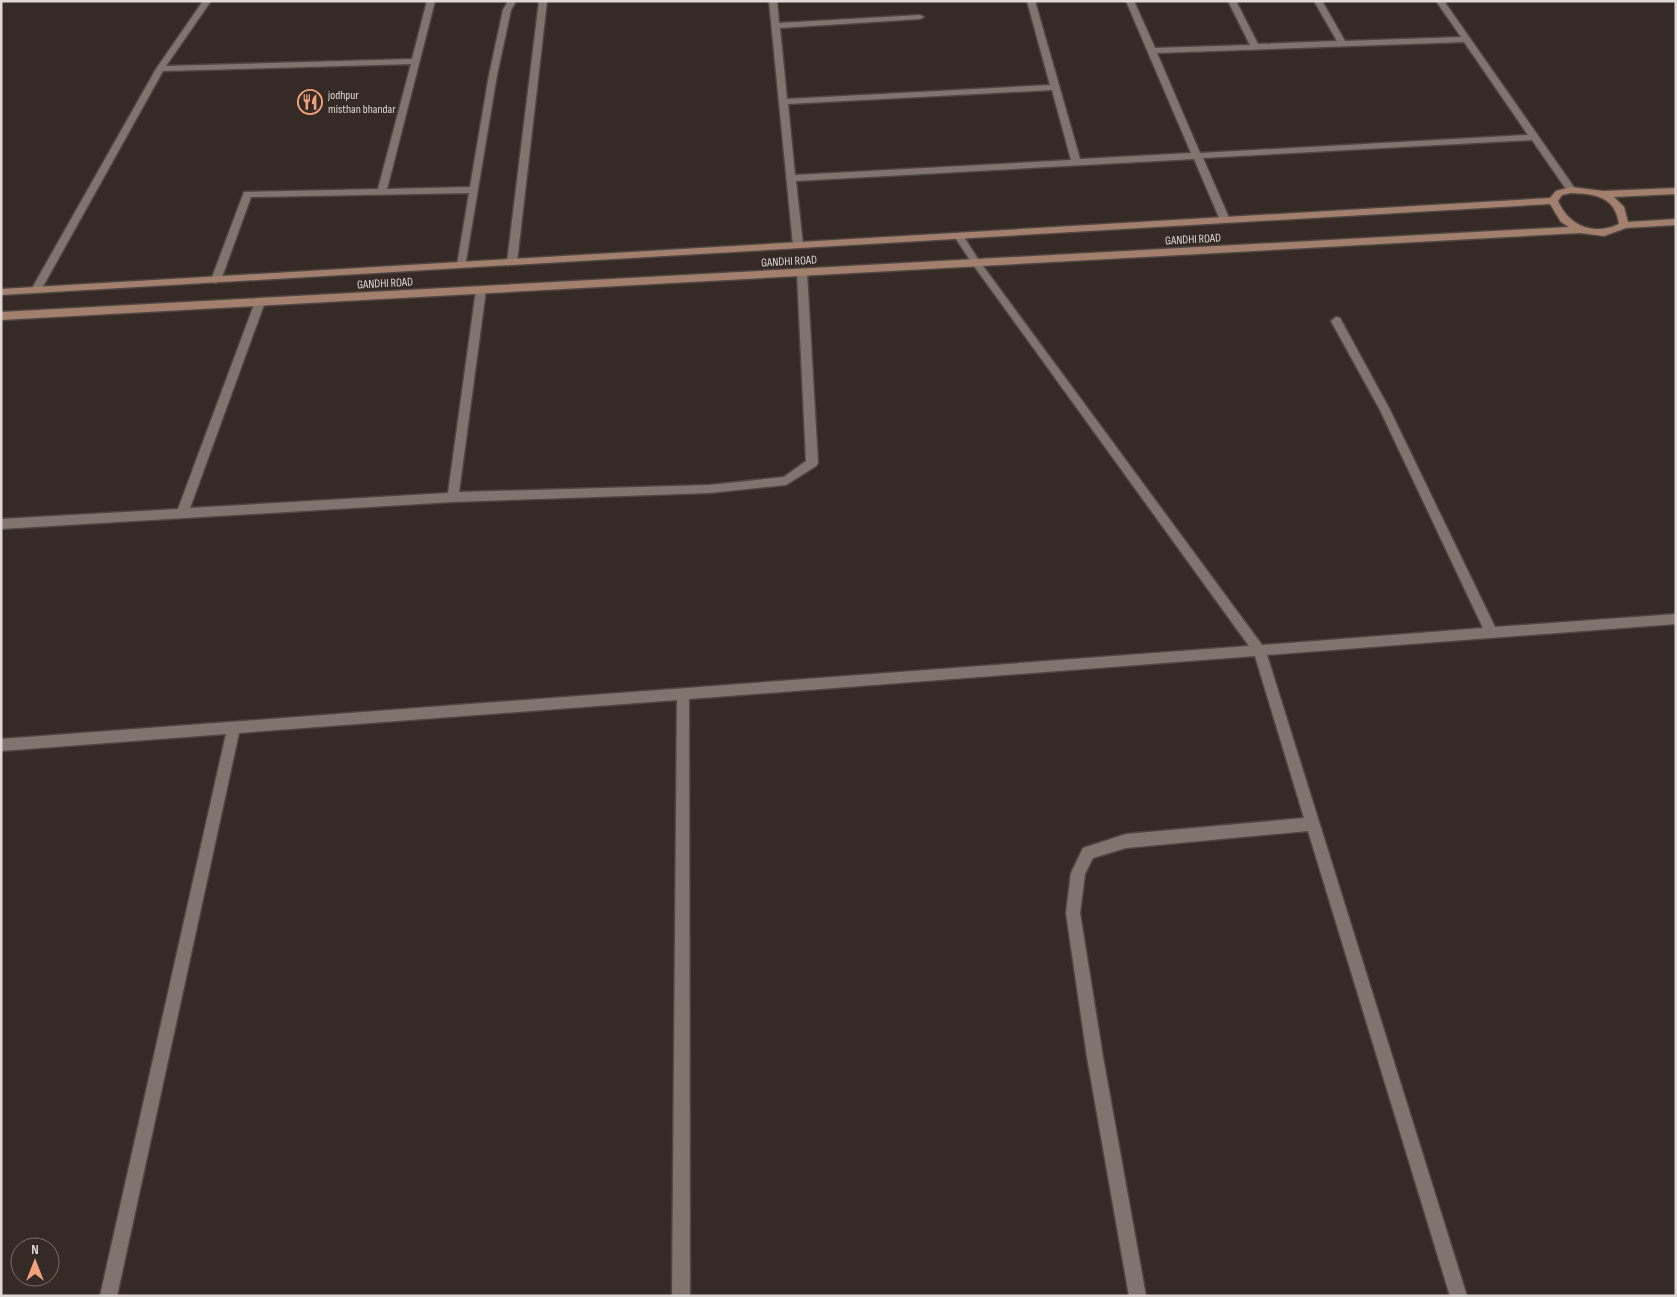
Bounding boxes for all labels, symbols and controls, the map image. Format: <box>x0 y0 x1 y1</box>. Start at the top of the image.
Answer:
place label: jodhpur misthan bhandar <box>327 88 396 117</box>
restaurant icon: jodhpur misthan bhandar <box>297 89 323 115</box>
street label: GANDHI ROAD <box>1165 231 1221 248</box>
street label: GANDHI ROAD <box>761 253 817 270</box>
street label: GANDHI ROAD <box>357 275 413 292</box>
north arrow <box>10 1237 60 1287</box>
text: N <box>31 1241 39 1258</box>

